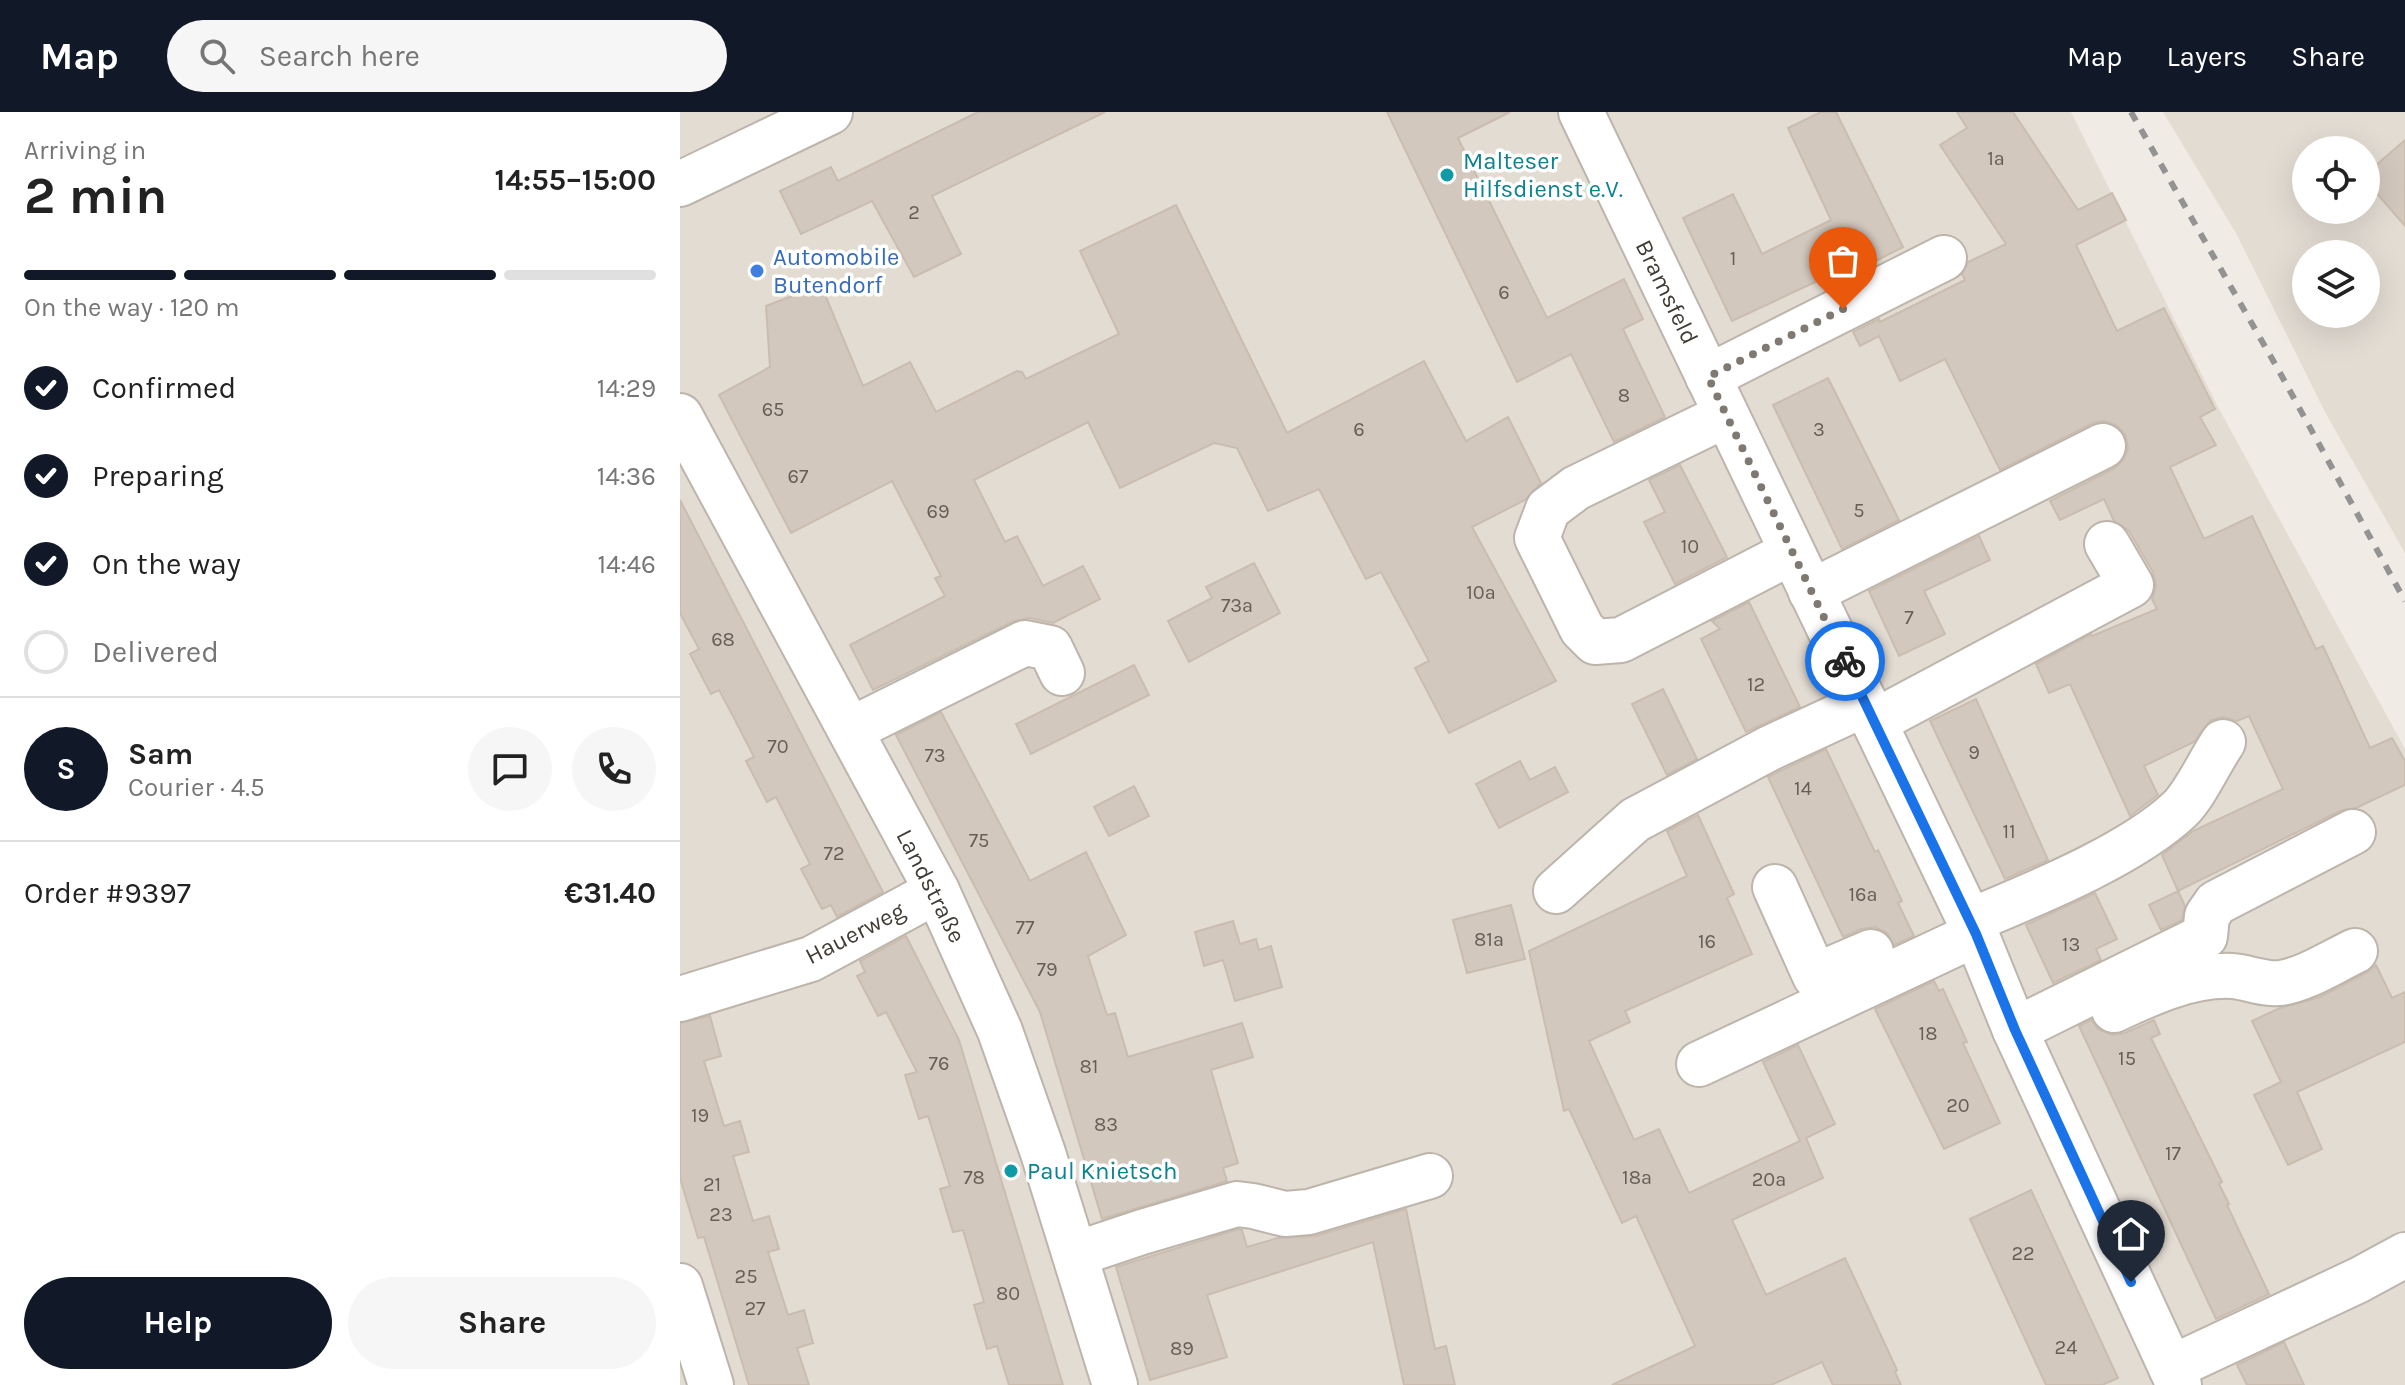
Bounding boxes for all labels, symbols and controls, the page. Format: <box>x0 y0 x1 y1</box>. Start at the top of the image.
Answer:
search box <box>167 20 727 92</box>
text: Map <box>40 34 119 79</box>
icon: search <box>195 34 239 78</box>
text: Search here <box>259 38 420 74</box>
text: Map <box>2067 40 2122 73</box>
text: Layers <box>2166 40 2247 73</box>
text: Share <box>2291 40 2365 73</box>
text: Arriving in <box>24 135 146 166</box>
map controls <box>2292 136 2380 328</box>
button: locate <box>2292 136 2380 224</box>
place label: Malteser Hilfsdienst e.V. <box>1463 147 1623 203</box>
house number: 1a <box>1987 147 2005 170</box>
text: 14:55–15:00 <box>495 162 656 198</box>
text: 2 min <box>24 165 167 226</box>
marker: Malteser Hilfsdienst e.V. <box>1438 166 1456 184</box>
house number: 2 <box>908 201 920 224</box>
pin <box>1809 227 1877 309</box>
street label: Bramsfeld <box>1630 235 1704 349</box>
icon: bag <box>1821 239 1865 283</box>
button: layers <box>2292 240 2380 328</box>
place label: Automobile Butendorf <box>773 243 899 299</box>
house number: 1 <box>1730 247 1736 270</box>
marker: Automobile Butendorf <box>748 262 766 280</box>
house number: 6 <box>1498 281 1510 304</box>
text: On the way · 120 m <box>24 292 239 323</box>
icon: check <box>24 366 68 410</box>
text: Confirmed <box>92 370 236 406</box>
text: 14:29 <box>597 373 656 404</box>
house number: 8 <box>1618 384 1630 407</box>
house number: 65 <box>762 398 784 421</box>
house number: 6 <box>1353 418 1365 441</box>
house number: 3 <box>1813 418 1825 441</box>
icon: check <box>24 454 68 498</box>
text: Preparing <box>92 458 224 494</box>
text: 14:36 <box>597 461 656 492</box>
house number: 67 <box>788 465 809 488</box>
house number: 5 <box>1853 499 1865 522</box>
house number: 69 <box>926 500 950 523</box>
house number: 10 <box>1681 535 1699 558</box>
icon: check <box>24 542 68 586</box>
text: On the way <box>92 546 241 582</box>
text: 14:46 <box>597 549 656 580</box>
house number: 10a <box>1466 581 1496 604</box>
house number: 73a <box>1221 594 1253 617</box>
house number: 7 <box>1904 606 1914 629</box>
courier <box>1805 621 1885 701</box>
house number: 68 <box>711 628 735 651</box>
text: Delivered <box>92 634 219 670</box>
icon: bike <box>1823 639 1867 683</box>
house number: 12 <box>1747 673 1765 696</box>
button: chat <box>468 727 552 811</box>
button: phone <box>572 727 656 811</box>
house number: 70 <box>767 735 789 758</box>
text: Sam <box>128 736 193 772</box>
house number: 9 <box>1968 741 1980 764</box>
house number: 73 <box>924 744 946 767</box>
text: S <box>56 751 76 787</box>
text: Courier · 4.5 <box>128 772 265 803</box>
house number: 14 <box>1794 777 1812 800</box>
house number: 11 <box>2002 820 2016 843</box>
street label: Landstraße <box>890 825 972 947</box>
house number: 75 <box>969 829 989 852</box>
house number: 72 <box>824 842 844 865</box>
text: Order #9397 <box>24 875 191 911</box>
text: €31.40 <box>564 875 656 911</box>
house number: 16a <box>1848 883 1878 906</box>
street label: Hauerweg <box>801 896 910 970</box>
house number: 77 <box>1016 916 1035 939</box>
house number: 81a <box>1474 928 1504 951</box>
house number: 16 <box>1698 930 1716 953</box>
house number: 13 <box>2062 933 2080 956</box>
house number: 79 <box>1037 958 1058 981</box>
house number: 18 <box>1919 1022 1937 1045</box>
house number: 15 <box>2118 1047 2136 1070</box>
house number: 76 <box>929 1052 949 1075</box>
house number: 81 <box>1080 1055 1098 1078</box>
house number: 20 <box>1946 1094 1970 1117</box>
house number: 19 <box>691 1104 709 1127</box>
house number: 83 <box>1094 1113 1118 1136</box>
house number: 17 <box>2165 1142 2182 1165</box>
place label: Paul Knietsch <box>1027 1157 1178 1185</box>
marker: Paul Knietsch <box>1002 1162 1020 1180</box>
house number: 78 <box>963 1166 985 1189</box>
house number: 18a <box>1622 1166 1652 1189</box>
house number: 20a <box>1752 1168 1786 1191</box>
house number: 21 <box>703 1173 721 1196</box>
pin <box>2097 1200 2165 1282</box>
house number: 23 <box>709 1203 733 1226</box>
icon: home <box>2109 1212 2153 1256</box>
house number: 22 <box>2011 1242 2035 1265</box>
house number: 25 <box>735 1265 757 1288</box>
button: Help <box>24 1277 332 1369</box>
button: Share <box>348 1277 656 1369</box>
house number: 80 <box>996 1282 1020 1305</box>
house number: 27 <box>745 1297 766 1320</box>
house number: 24 <box>2055 1336 2077 1359</box>
house number: 89 <box>1170 1337 1194 1360</box>

